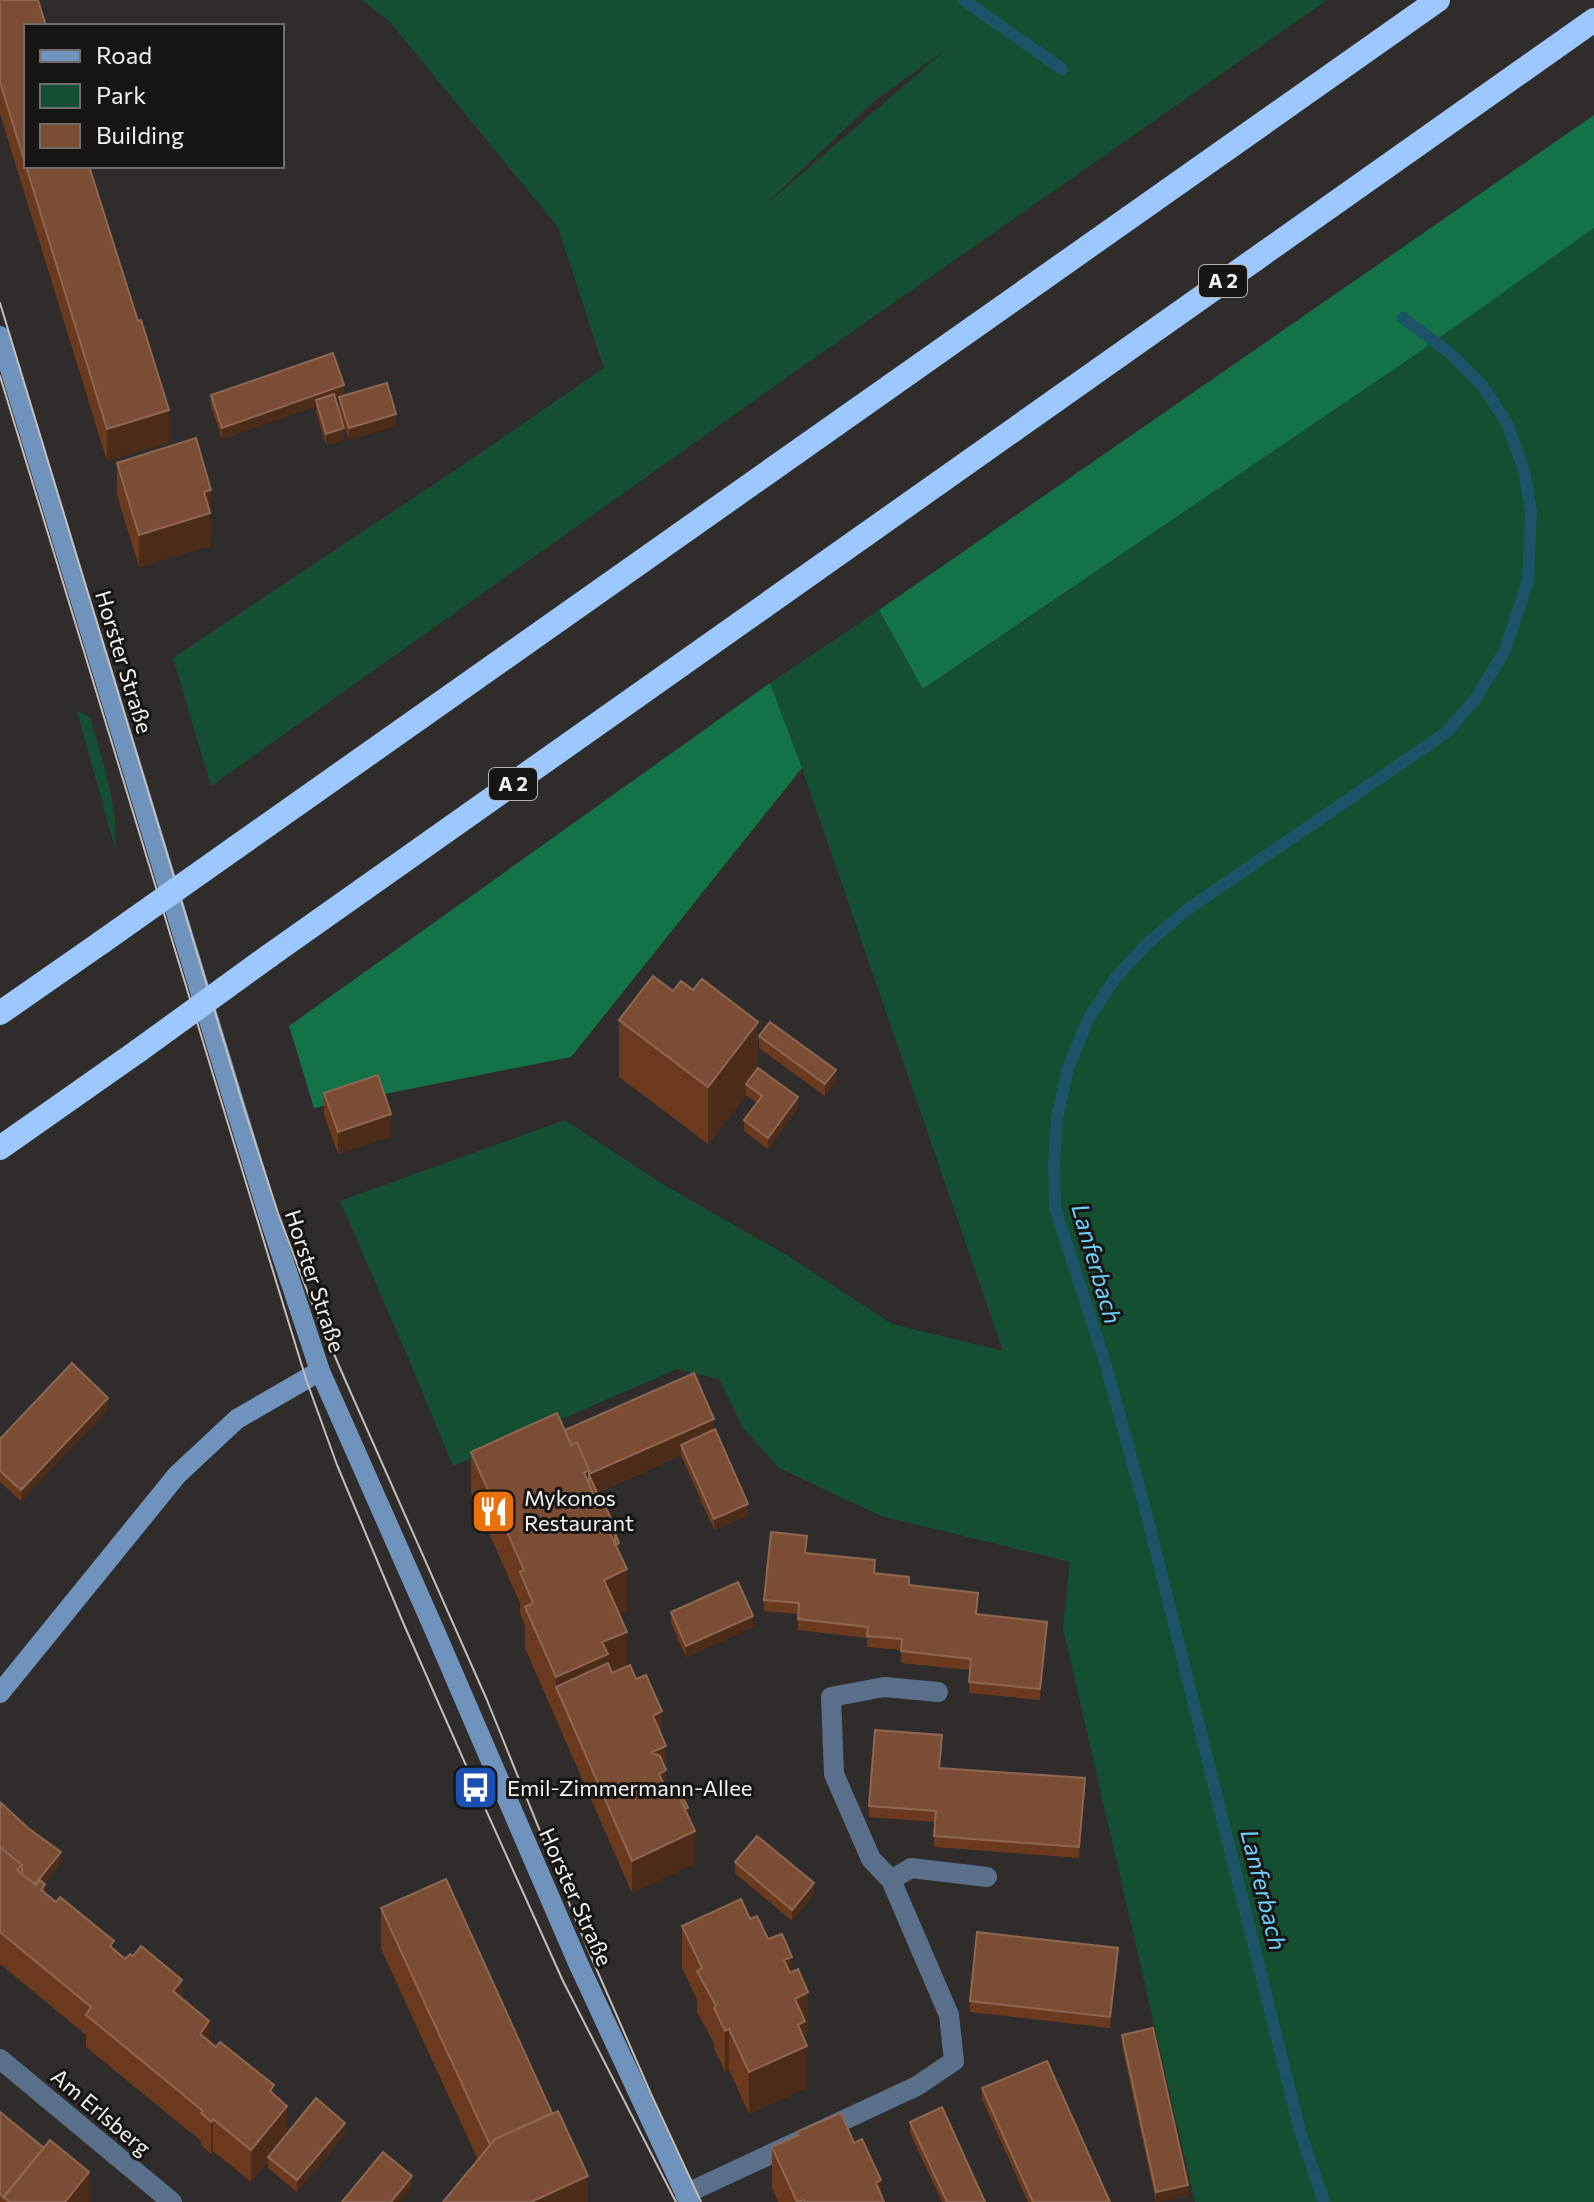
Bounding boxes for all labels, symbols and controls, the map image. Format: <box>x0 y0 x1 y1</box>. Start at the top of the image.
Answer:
legend <box>24 24 284 168</box>
text: Road <box>96 40 152 69</box>
text: Park <box>96 80 146 109</box>
text: Building <box>96 120 184 149</box>
road number: A 2 <box>1199 265 1247 297</box>
street label: Horster Straße <box>90 587 159 737</box>
road number: A 2 <box>489 768 537 800</box>
water label: Lanferbach <box>1066 1200 1128 1327</box>
street label: Horster Straße <box>280 1206 351 1355</box>
place label: Mykonos Restaurant <box>524 1484 634 1536</box>
restaurant icon: Mykonos Restaurant <box>469 1487 517 1535</box>
bus stop icon: Emil-Zimmermann-Allee <box>452 1764 500 1812</box>
place label: Emil-Zimmermann-Allee <box>507 1774 752 1801</box>
street label: Horster Straße <box>534 1824 619 1970</box>
water label: Lanferbach <box>1235 1826 1293 1953</box>
street label: Am Erlsberg <box>46 2062 157 2161</box>

